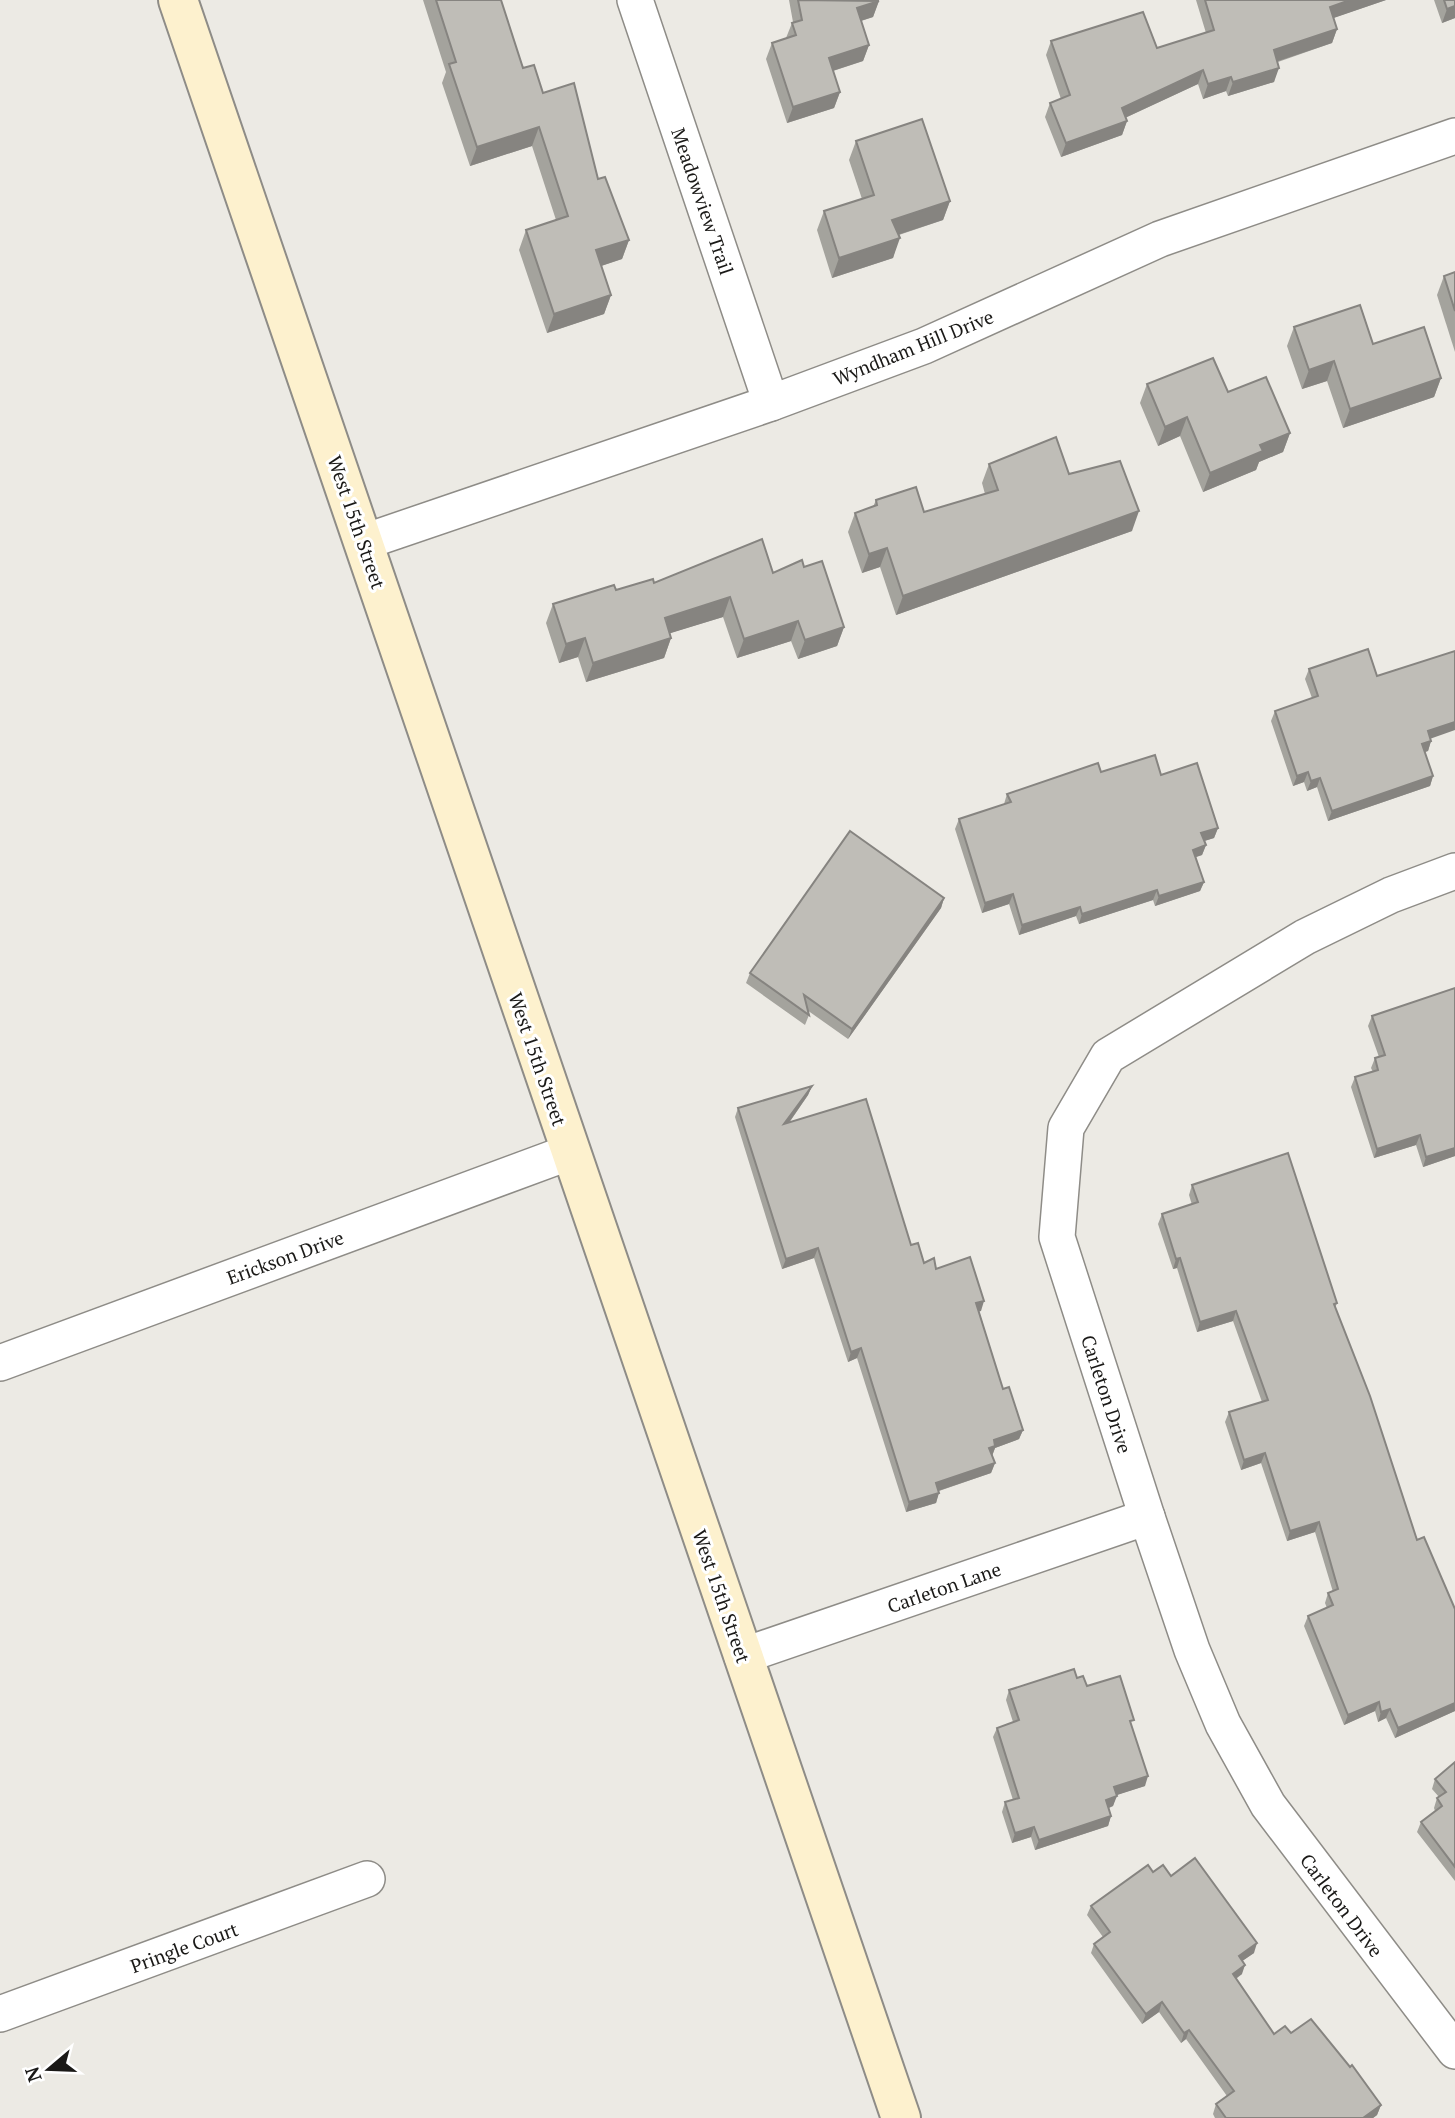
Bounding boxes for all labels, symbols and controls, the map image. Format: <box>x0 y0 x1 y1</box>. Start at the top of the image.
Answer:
street label: Meadowview Trail <box>666 124 740 278</box>
street label: Wyndham Hill Drive <box>829 303 997 391</box>
street label: West 15th Street <box>322 452 392 592</box>
street label: West 15th Street <box>503 989 573 1129</box>
street label: Erickson Drive <box>223 1224 347 1290</box>
street label: Carleton Drive <box>1076 1332 1138 1456</box>
street label: West 15th Street <box>687 1526 757 1666</box>
street label: Carleton Lane <box>884 1556 1004 1618</box>
street label: Carleton Drive <box>1295 1848 1389 1962</box>
street label: Pringle Court <box>127 1916 241 1978</box>
north arrow <box>14 2034 84 2104</box>
text: N <box>18 2063 47 2086</box>

